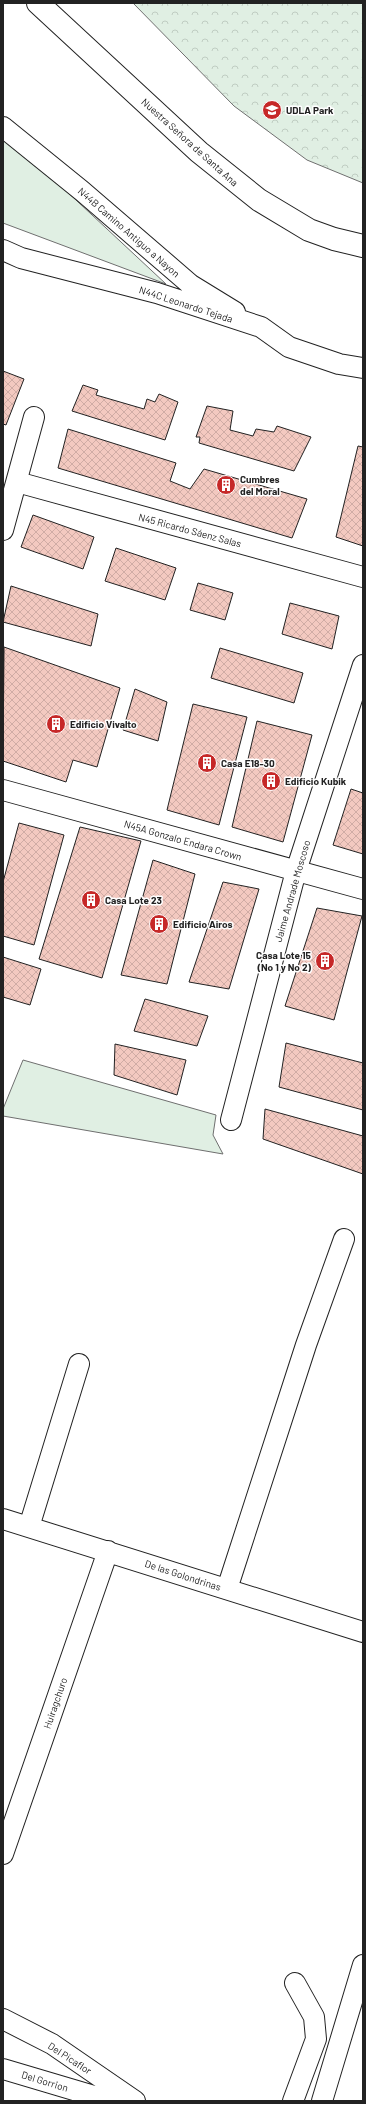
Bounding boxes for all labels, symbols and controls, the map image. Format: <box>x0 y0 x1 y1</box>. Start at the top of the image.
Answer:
street label: Nuestra Señora de Santa Ana <box>139 95 241 189</box>
school or university icon: UDLA Park <box>261 99 283 121</box>
place label: UDLA Park <box>286 104 334 116</box>
street label: N44B Camino Antiguo a Nayon <box>76 185 182 279</box>
street label: N44C Leonardo Tejada <box>138 283 234 325</box>
place label: Cumbres del Moral <box>240 473 280 497</box>
building icon: Cumbres del Moral <box>215 474 237 496</box>
street label: N45 Ricardo Sáenz Salas <box>137 510 243 550</box>
building icon: Edificio Vivalto <box>45 713 67 735</box>
place label: Edificio Vivalto <box>70 718 137 730</box>
building icon: Casa E18-30 <box>196 752 218 774</box>
place label: Casa E18-30 <box>221 757 275 769</box>
building icon: Edificio Kubik <box>260 770 282 792</box>
place label: Edificio Kubik <box>285 775 347 787</box>
street label: N45A Gonzalo Endara Crown <box>123 817 243 863</box>
street label: Jaime Andrade Moscoso <box>272 839 312 943</box>
building icon: Casa Lote 23 <box>80 889 102 911</box>
place label: Casa Lote 23 <box>105 894 162 906</box>
building icon: Edificio Airos <box>148 913 170 935</box>
place label: Edificio Airos <box>173 918 233 930</box>
place label: Casa Lote 15 (No 1 y No 2) <box>256 949 312 973</box>
building icon: Casa Lote 15 (No 1 y No 2) <box>314 950 336 972</box>
street label: De las Golondrinas <box>143 1557 223 1593</box>
street label: Huiragchuro <box>41 1676 69 1730</box>
street label: Del Picaflor <box>46 2039 94 2077</box>
street label: Del Gorrion <box>20 2068 70 2094</box>

